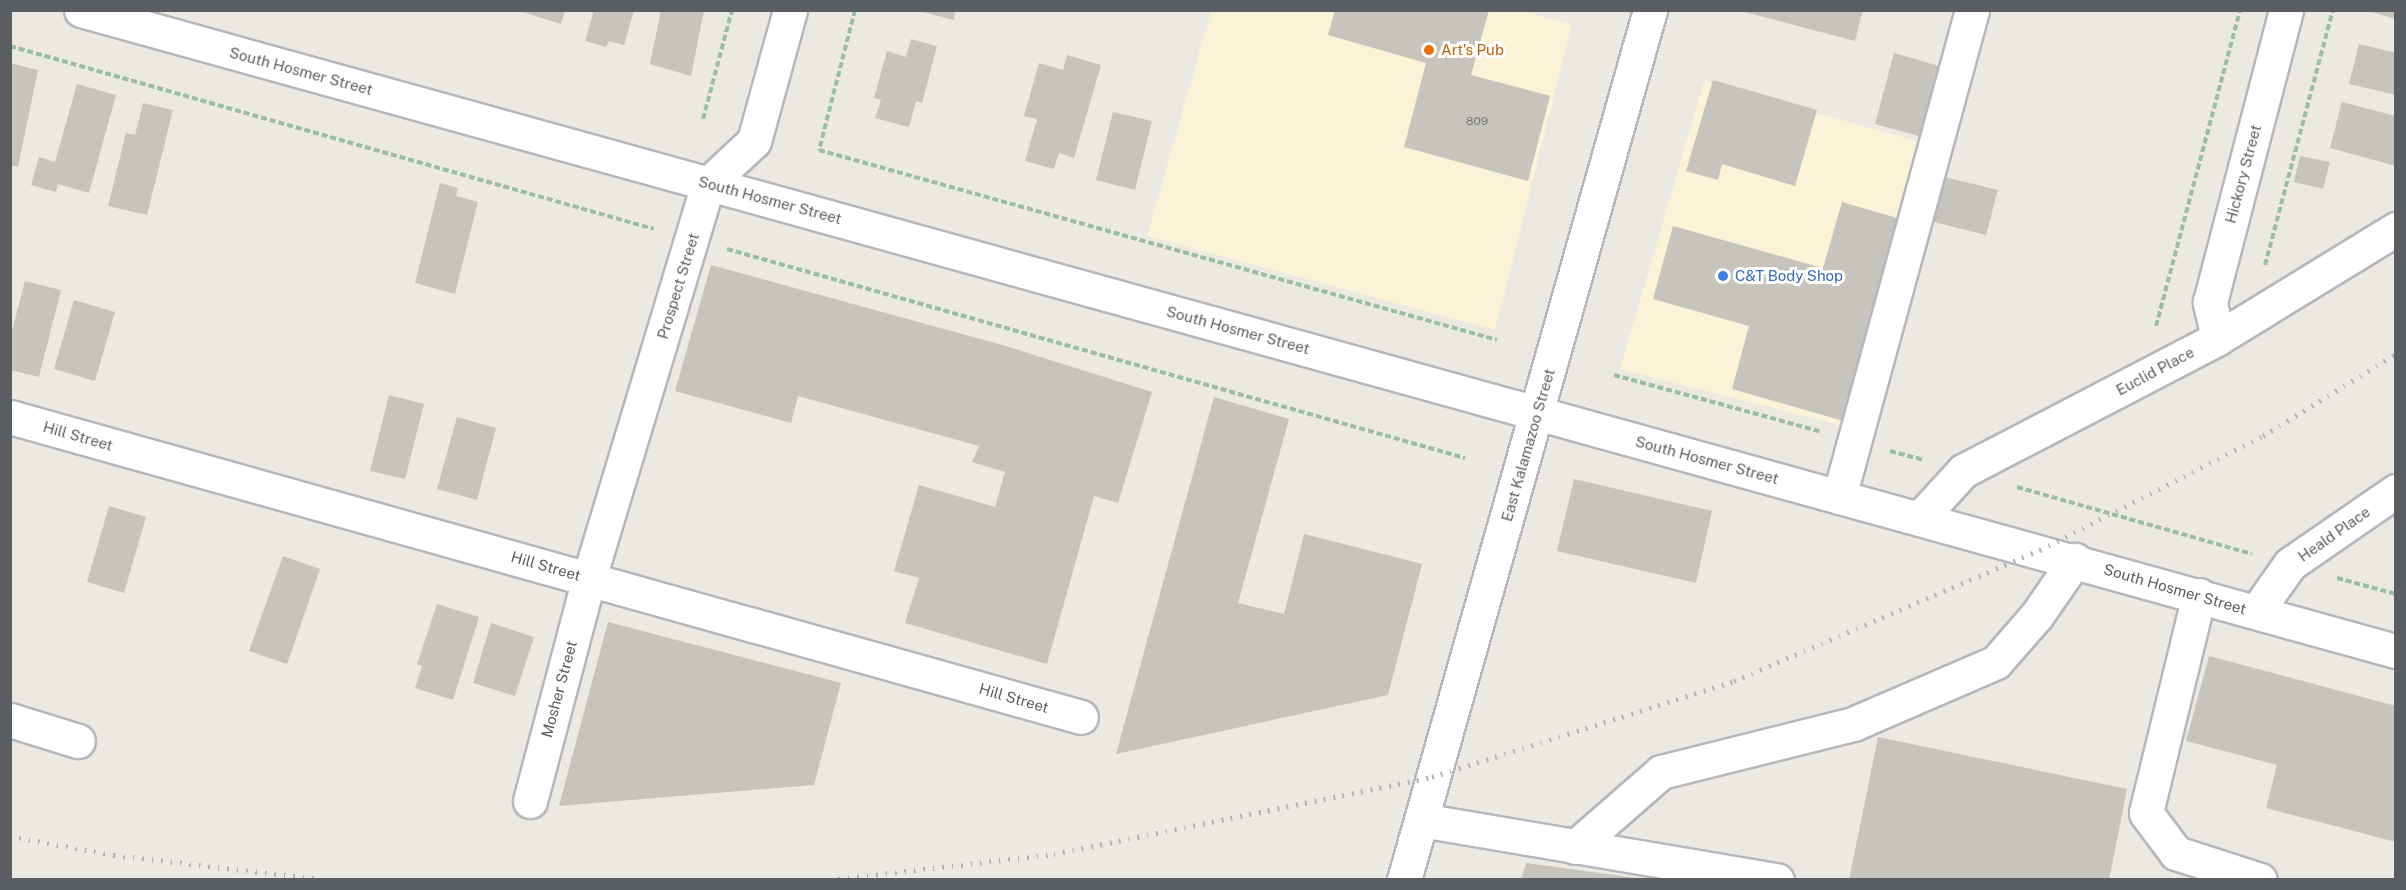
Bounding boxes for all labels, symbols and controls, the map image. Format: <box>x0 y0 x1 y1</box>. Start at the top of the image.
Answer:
place label: Art's Pub <box>1441 41 1504 59</box>
street label: South Hosmer Street <box>227 43 375 99</box>
marker: Art's Pub <box>1422 43 1436 57</box>
house number: 809 <box>1466 115 1488 129</box>
street label: Hickory Street <box>2221 123 2265 225</box>
street label: South Hosmer Street <box>696 172 844 228</box>
street label: Prospect Street <box>653 231 703 341</box>
place label: C&T Body Shop <box>1735 267 1843 285</box>
marker: C&T Body Shop <box>1716 269 1730 283</box>
street label: South Hosmer Street <box>1164 302 1312 358</box>
street label: Euclid Place <box>2113 343 2197 399</box>
street label: East Kalamazoo Street <box>1498 366 1558 524</box>
street label: Hill Street <box>41 417 115 455</box>
street label: South Hosmer Street <box>1633 432 1781 488</box>
street label: Heald Place <box>2295 503 2373 565</box>
street label: Hill Street <box>509 547 583 585</box>
street label: South Hosmer Street <box>2102 560 2248 618</box>
street label: Mosher Street <box>537 639 581 739</box>
street label: Hill Street <box>977 679 1051 717</box>

